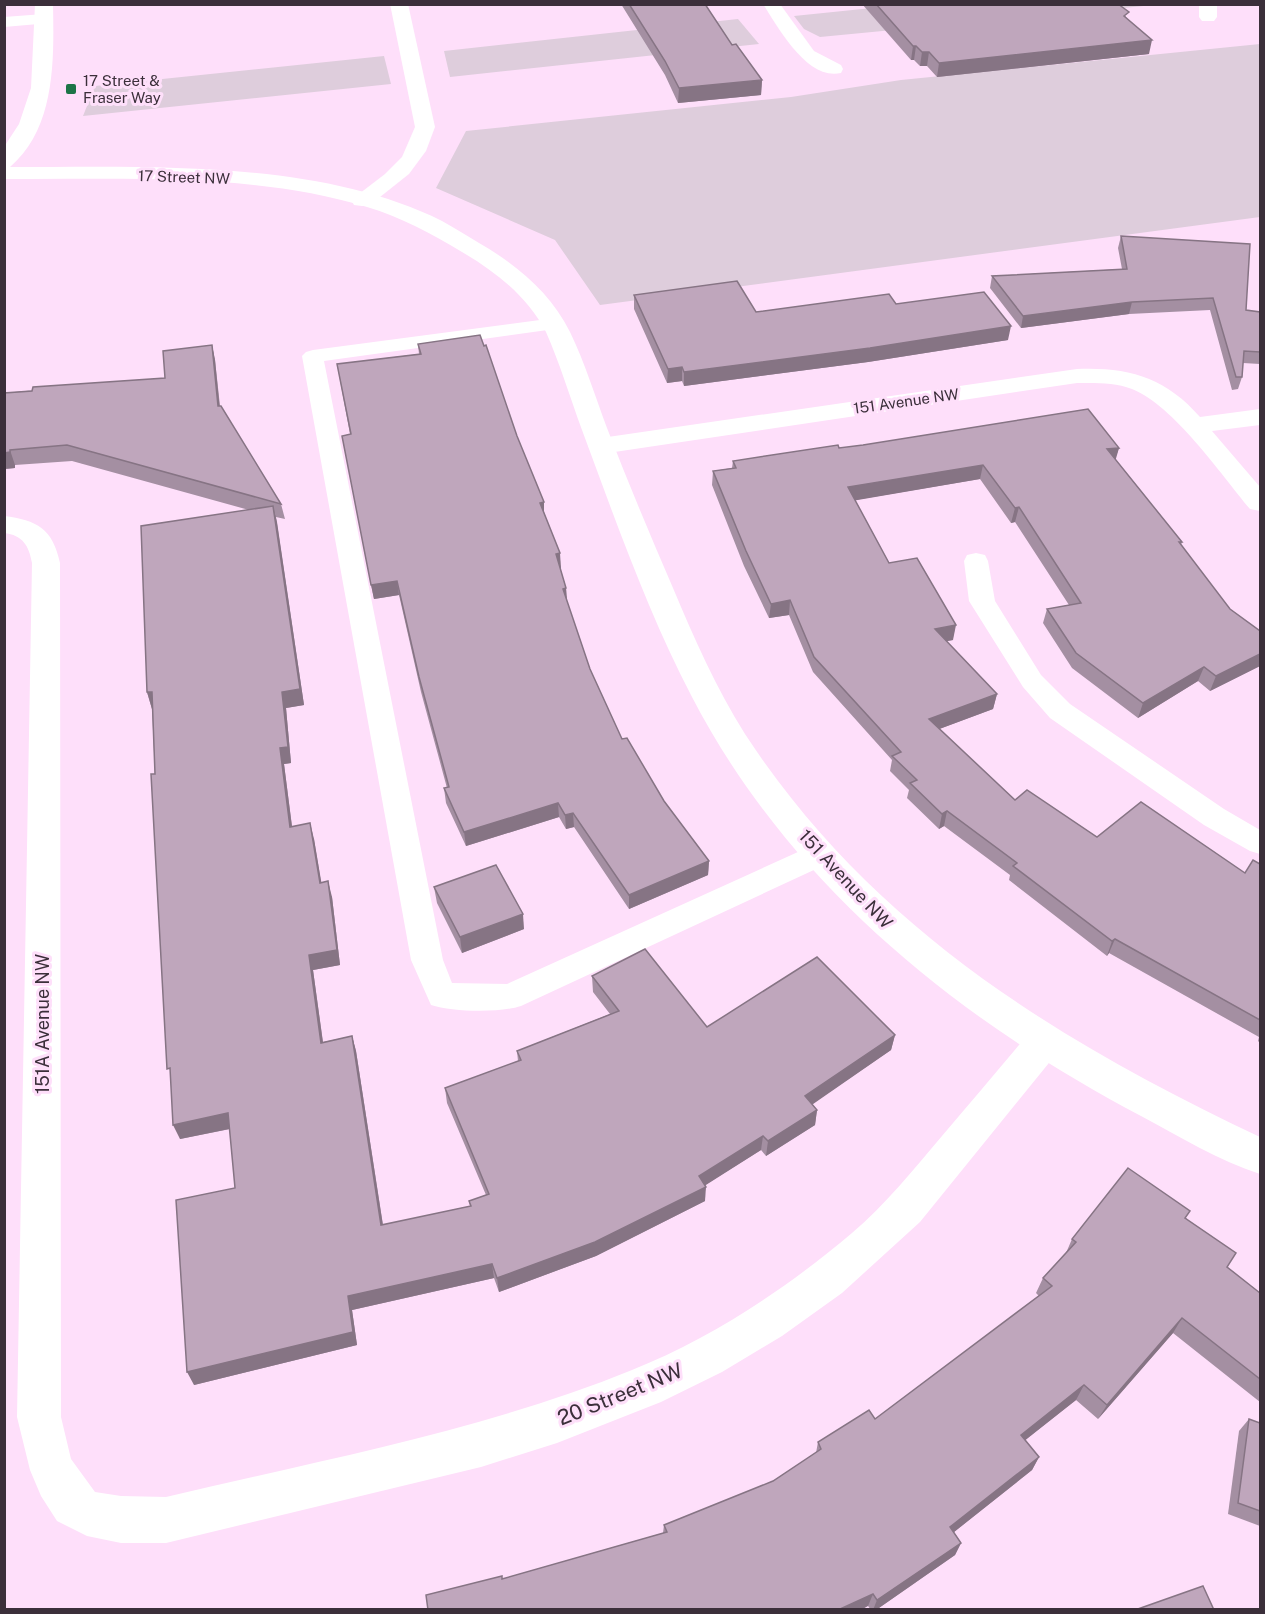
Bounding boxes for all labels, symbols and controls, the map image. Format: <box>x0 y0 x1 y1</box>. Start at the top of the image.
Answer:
place label: 17 Street & Fraser Way <box>83 72 161 106</box>
marker: 17 Street & Fraser Way <box>64 82 78 96</box>
street label: 17 Street NW <box>138 167 230 187</box>
street label: 151 Avenue NW <box>852 385 960 417</box>
street label: 151 Avenue NW <box>795 825 897 933</box>
street label: 151A Avenue NW <box>32 954 53 1094</box>
street label: 20 Street NW <box>554 1358 686 1430</box>

